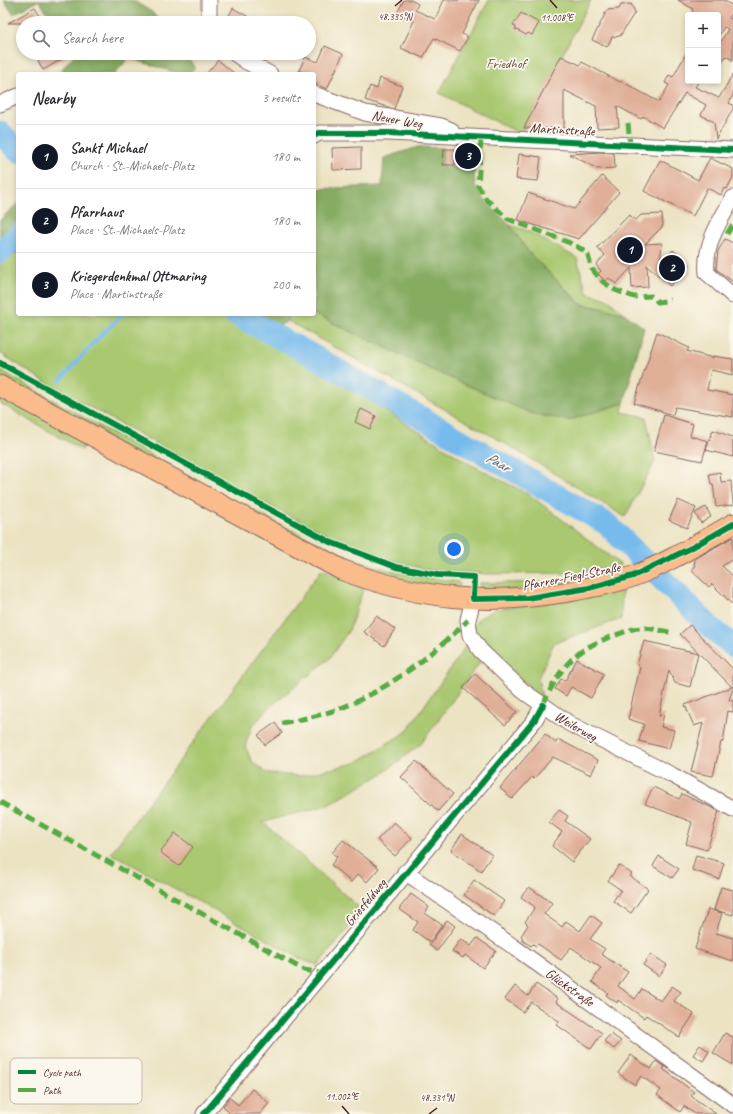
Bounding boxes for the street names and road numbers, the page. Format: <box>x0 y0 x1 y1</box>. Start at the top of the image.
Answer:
street label: Neuer Weg <box>370 107 424 132</box>
street label: Martinstraße <box>529 119 596 140</box>
street label: Pfarrer-Fiegl-Straße <box>521 558 623 594</box>
street label: Weilerweg <box>552 708 601 746</box>
street label: Griesfeldweg <box>341 874 391 930</box>
street label: Glückstraße <box>542 965 598 1011</box>

